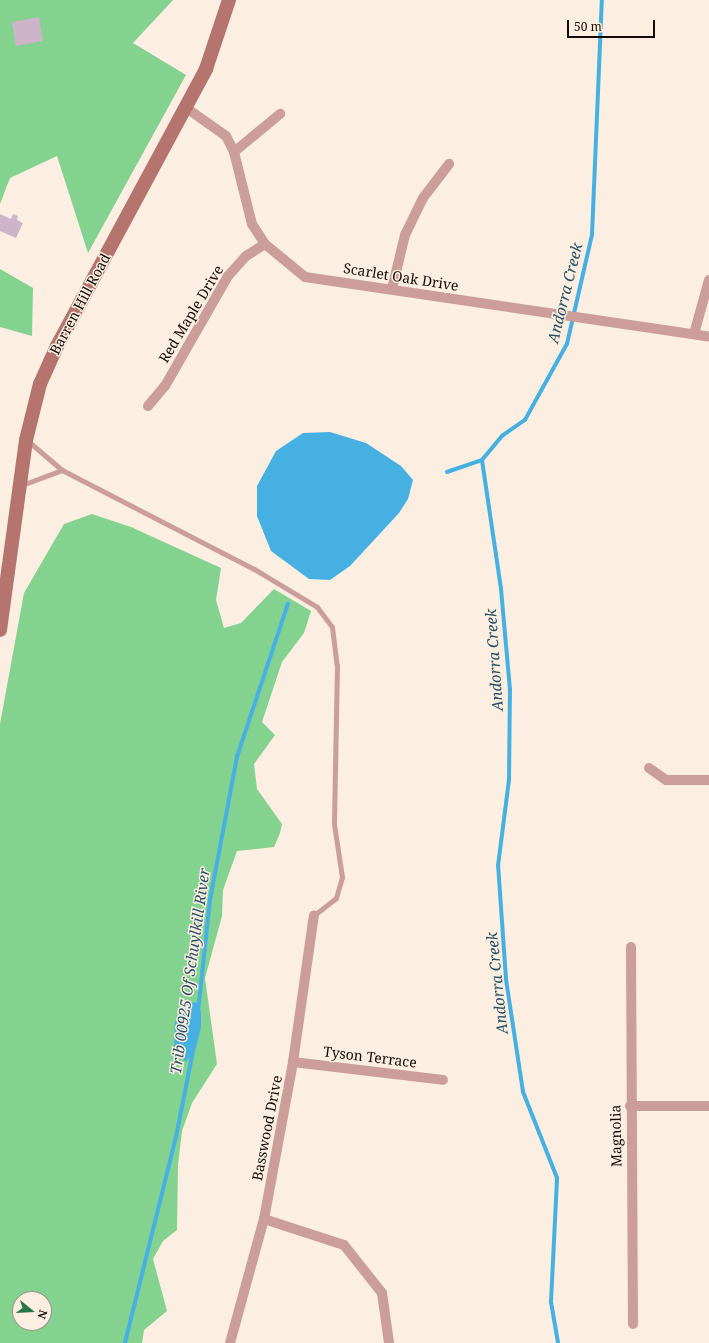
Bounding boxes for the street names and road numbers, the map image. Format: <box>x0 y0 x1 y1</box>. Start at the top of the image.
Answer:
street label: Barren Hill Road <box>46 251 114 357</box>
street label: Scarlet Oak Drive <box>342 260 460 294</box>
street label: Red Maple Drive <box>155 262 227 366</box>
street label: Tyson Terrace <box>322 1043 418 1071</box>
street label: Basswood Drive <box>249 1074 285 1182</box>
street label: Magnolia <box>607 1105 625 1167</box>

